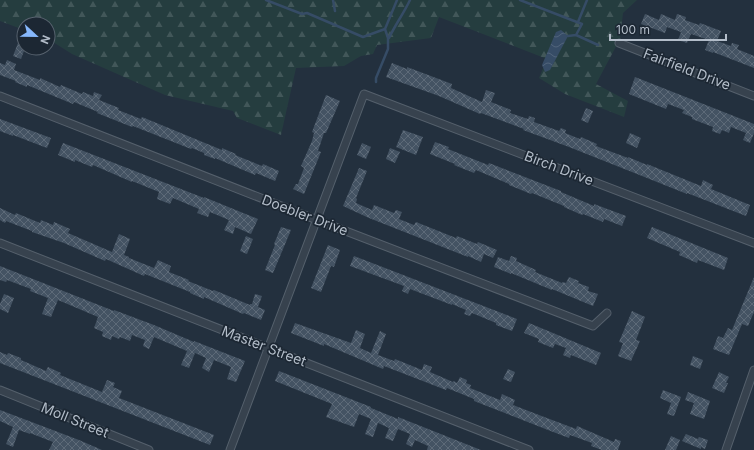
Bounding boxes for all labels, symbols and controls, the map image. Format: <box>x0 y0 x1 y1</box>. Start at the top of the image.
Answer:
north arrow <box>16 16 56 56</box>
scale bar <box>610 16 726 42</box>
text: 100 m <box>616 22 650 37</box>
text: N <box>37 33 53 46</box>
street label: Fairfield Drive <box>641 44 733 93</box>
street label: Birch Drive <box>522 147 596 188</box>
street label: Doebler Drive <box>260 190 351 239</box>
street label: Master Street <box>219 322 309 370</box>
street label: Moll Street <box>39 398 112 441</box>

